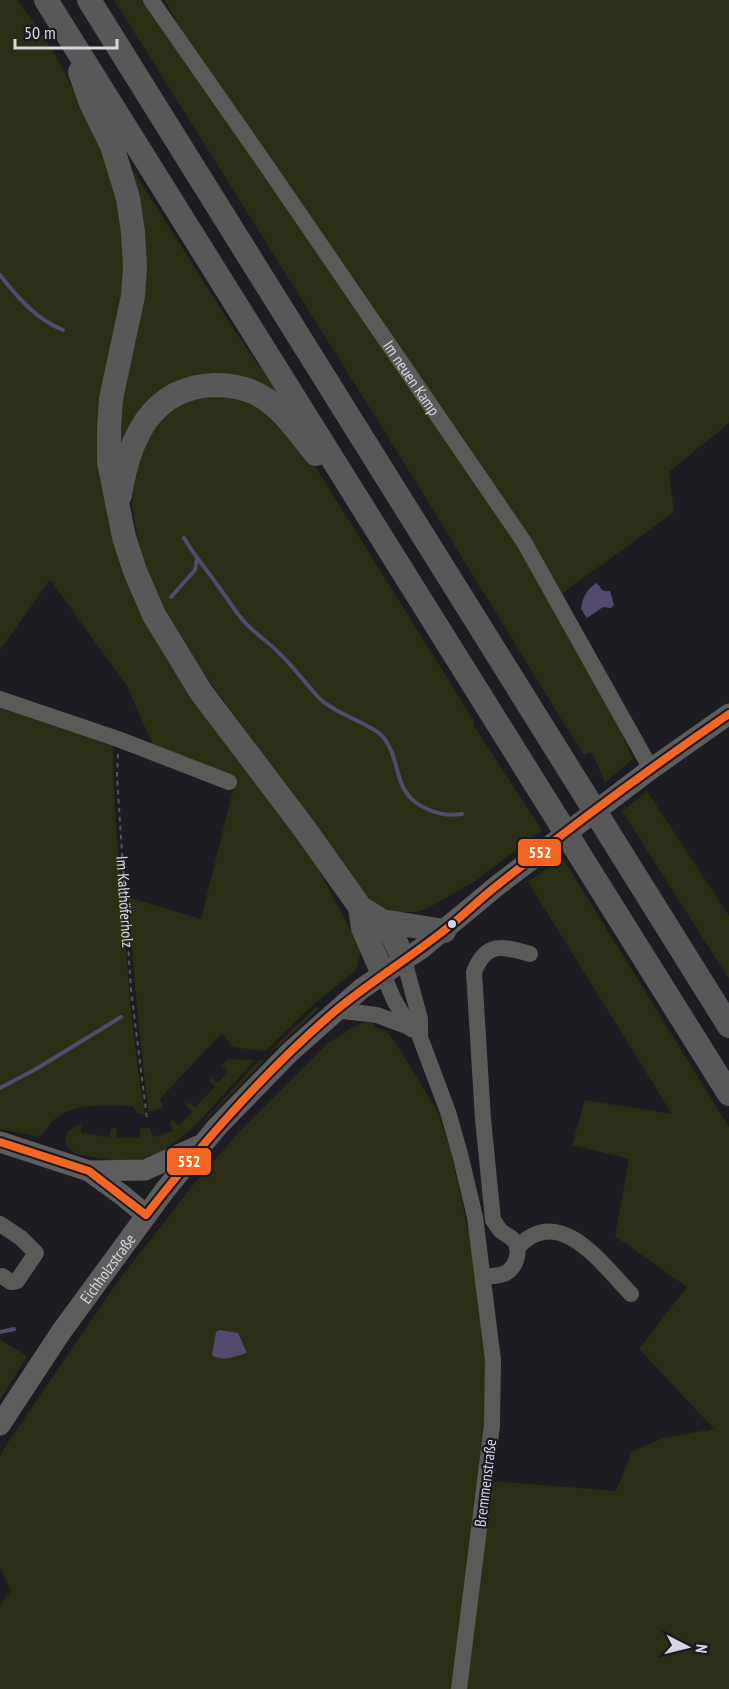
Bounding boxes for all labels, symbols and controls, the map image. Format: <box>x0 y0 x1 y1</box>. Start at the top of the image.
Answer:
scale bar <box>15 12 117 50</box>
text: 50 m <box>24 21 56 44</box>
street label: Im neuen Kamp <box>379 336 444 419</box>
line badge: 552 <box>517 838 562 867</box>
text: 552 <box>529 842 551 862</box>
street label: Im Kalthöferholz <box>112 855 138 948</box>
unlabelled marker <box>446 918 458 930</box>
line badge: 552 <box>166 1147 212 1176</box>
text: 552 <box>178 1151 200 1171</box>
street label: Eichholzstraße <box>75 1230 140 1307</box>
street label: Bremmenstraße <box>470 1438 500 1528</box>
north arrow <box>657 1617 717 1677</box>
text: N <box>691 1643 712 1654</box>

